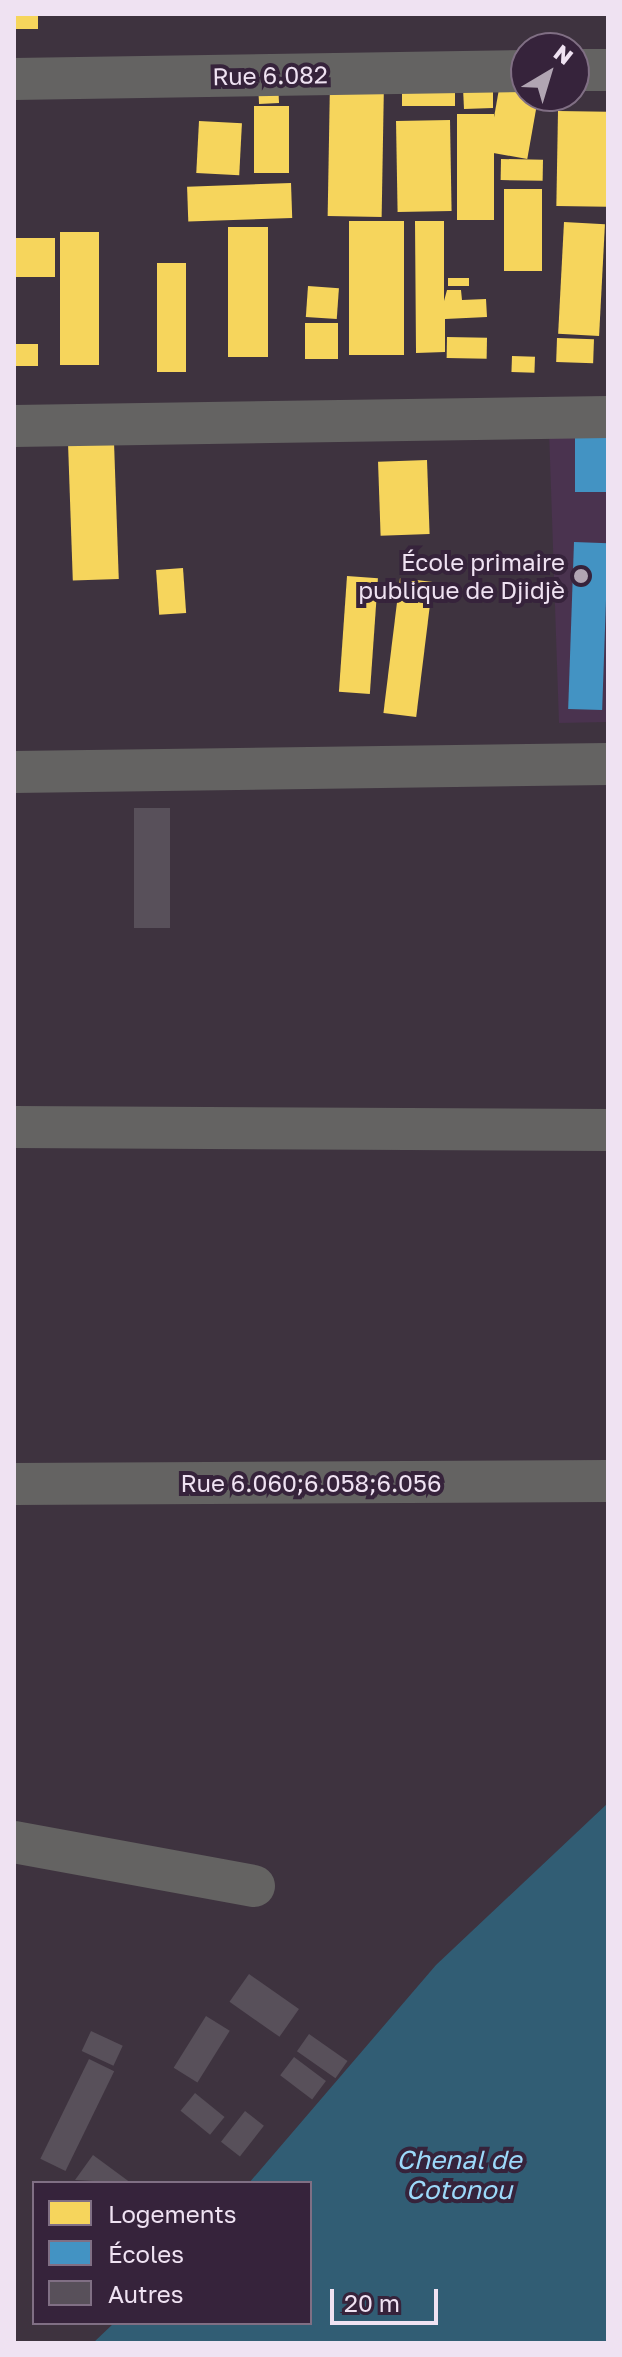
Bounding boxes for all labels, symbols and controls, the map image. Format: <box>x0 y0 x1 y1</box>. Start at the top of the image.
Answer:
north arrow <box>510 32 590 112</box>
text: N <box>549 38 579 70</box>
street label: Rue 6.082 <box>212 60 328 90</box>
place label: École primaire publique de Djidjè <box>358 548 565 604</box>
marker: École primaire publique de Djidjè <box>572 567 590 585</box>
street label: Rue 6.060;6.058;6.056 <box>181 1469 441 1497</box>
water label: Chenal de Cotonou <box>396 2144 522 2206</box>
legend <box>32 2181 312 2325</box>
text: Logements <box>108 2199 237 2228</box>
text: Écoles <box>108 2239 184 2268</box>
scale bar <box>334 2273 442 2323</box>
text: Autres <box>108 2279 183 2308</box>
text: 20 m <box>344 2288 400 2317</box>

